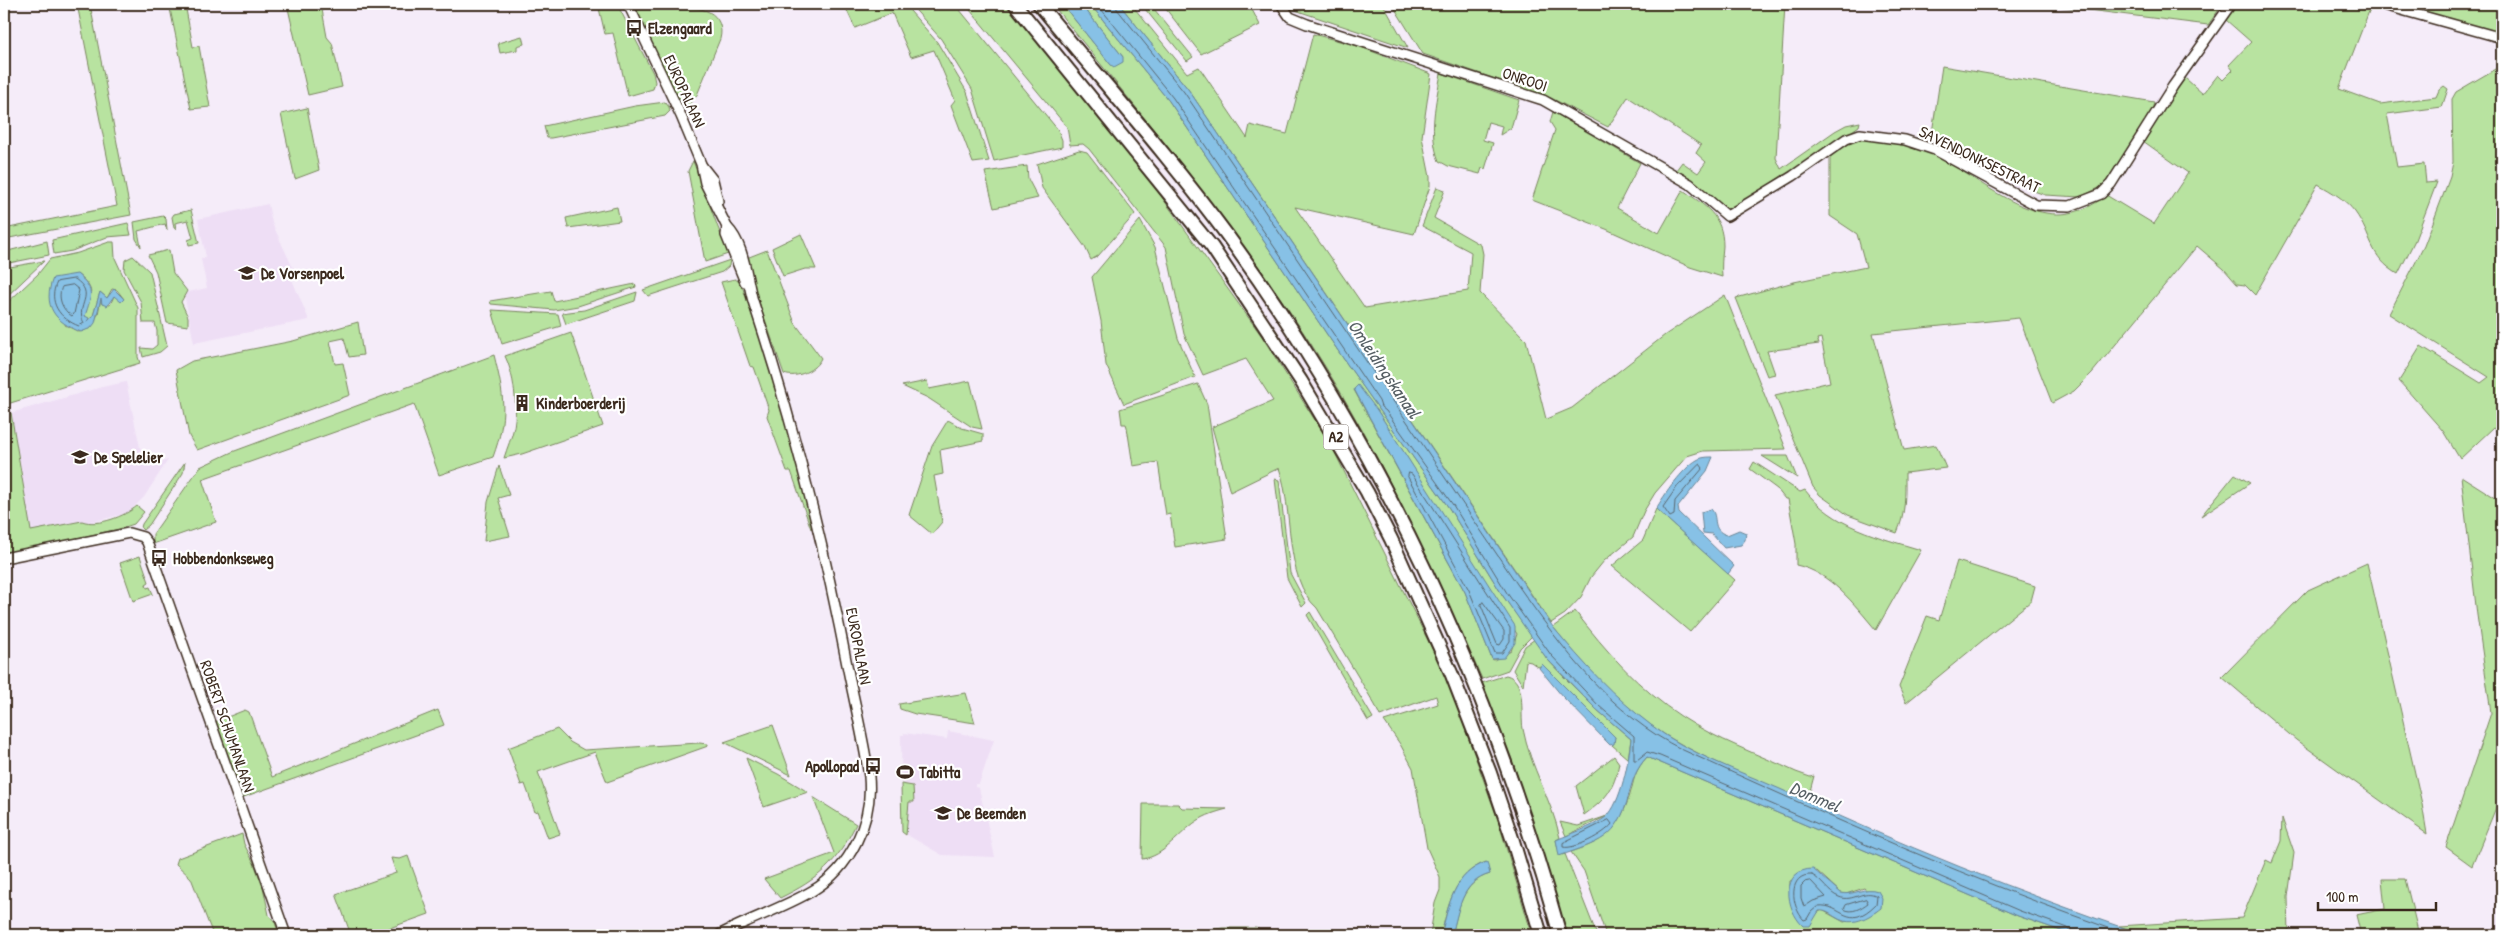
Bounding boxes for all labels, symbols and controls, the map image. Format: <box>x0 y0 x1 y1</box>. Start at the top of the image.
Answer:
place label: Elzengaard <box>648 17 713 40</box>
bus stop icon: Elzengaard <box>624 18 644 38</box>
street label: EUROPALAAN <box>659 51 711 131</box>
street label: ONROOI <box>1500 61 1550 97</box>
street label: SAVENDONKSESTRAAT <box>1916 120 2045 198</box>
place label: De Vorsenpoel <box>261 262 345 285</box>
school or university icon: De Vorsenpoel <box>237 263 257 283</box>
water label: Omleidingskanaal <box>1342 315 1427 424</box>
place label: Kinderboerderij <box>536 392 626 414</box>
building icon: Kinderboerderij <box>512 393 532 413</box>
road number: A2 <box>1324 424 1348 450</box>
place label: De Spelelier <box>94 446 164 469</box>
school or university icon: De Spelelier <box>70 447 90 467</box>
place label: Hobbendonkseweg <box>173 547 274 570</box>
bus stop icon: Hobbendonkseweg <box>149 548 169 568</box>
street label: EUROPALAAN <box>841 606 877 686</box>
street label: ROBERT SCHUMANLAAN <box>195 657 261 795</box>
place label: Apollopad <box>805 755 860 778</box>
bus stop icon: Apollopad <box>863 756 883 776</box>
place label: Tabitta <box>918 761 961 783</box>
sports icon: Tabitta <box>895 762 915 782</box>
water label: Dommel <box>1786 775 1845 819</box>
place label: De Beemden <box>957 802 1026 824</box>
school or university icon: De Beemden <box>933 803 953 823</box>
scale bar <box>2318 879 2436 911</box>
text: 100 m <box>2326 886 2359 907</box>

